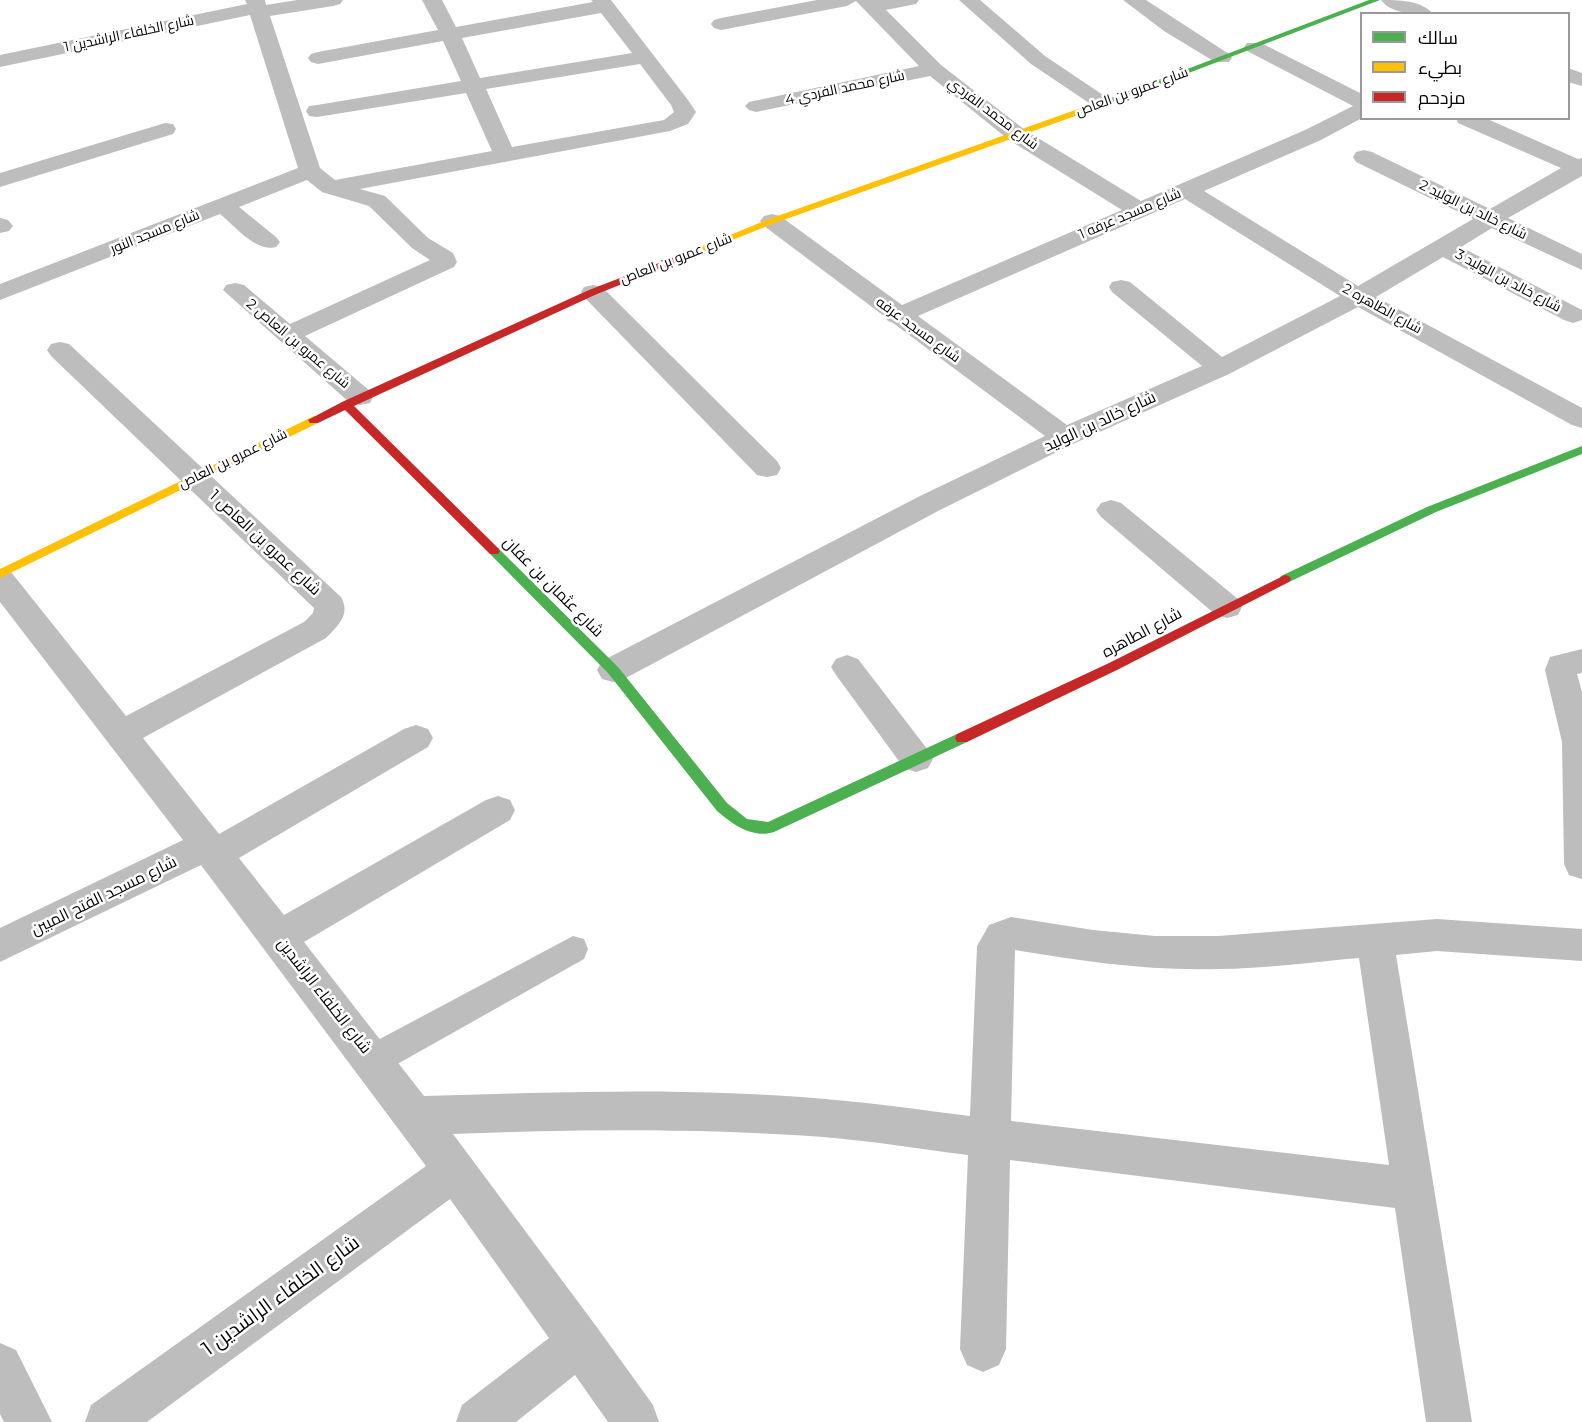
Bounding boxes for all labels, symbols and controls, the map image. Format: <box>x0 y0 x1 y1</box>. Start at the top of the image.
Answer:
street label: شارع الخلفاء الراشدين 1 <box>63 12 195 56</box>
legend <box>1360 12 1570 120</box>
text: سالك <box>1418 27 1458 49</box>
text: بطيء <box>1418 57 1462 79</box>
street label: شارع عمرو بن العاص <box>1073 64 1191 120</box>
street label: شارع محمد الفردي 4 <box>784 67 906 109</box>
street label: شارع محمد الفردي <box>944 75 1042 153</box>
text: مزدحم <box>1418 87 1466 109</box>
street label: شارع خالد بن الوليد 2 <box>1416 177 1530 243</box>
street label: شارع مسجد عرفه 1 <box>1076 185 1184 243</box>
street label: شارع مسجد النور <box>108 206 202 258</box>
street label: شارع عمرو بن العاص <box>618 230 734 288</box>
street label: شارع خالد بن الوليد 3 <box>1452 246 1564 316</box>
street label: شارع الطاهره 2 <box>1339 280 1425 338</box>
street label: شارع مسجد عرفه <box>872 294 964 366</box>
street label: شارع عمرو بن العاص 2 <box>243 296 353 392</box>
street label: شارع خالد بن الوليد <box>1041 388 1159 456</box>
street label: شارع عمرو بن العاص <box>176 425 290 493</box>
street label: شارع عمرو بن العاص 1 <box>205 486 325 600</box>
street label: شارع عثمان بن عفان <box>499 533 607 641</box>
street label: شارع الطاهره <box>1099 604 1185 662</box>
street label: شارع مسجد الفتح المبين <box>28 852 180 940</box>
street label: شارع الخلفاء الراشدين <box>273 934 375 1058</box>
street label: شارع الخلفاء الراشدين 1 <box>197 1231 365 1361</box>

